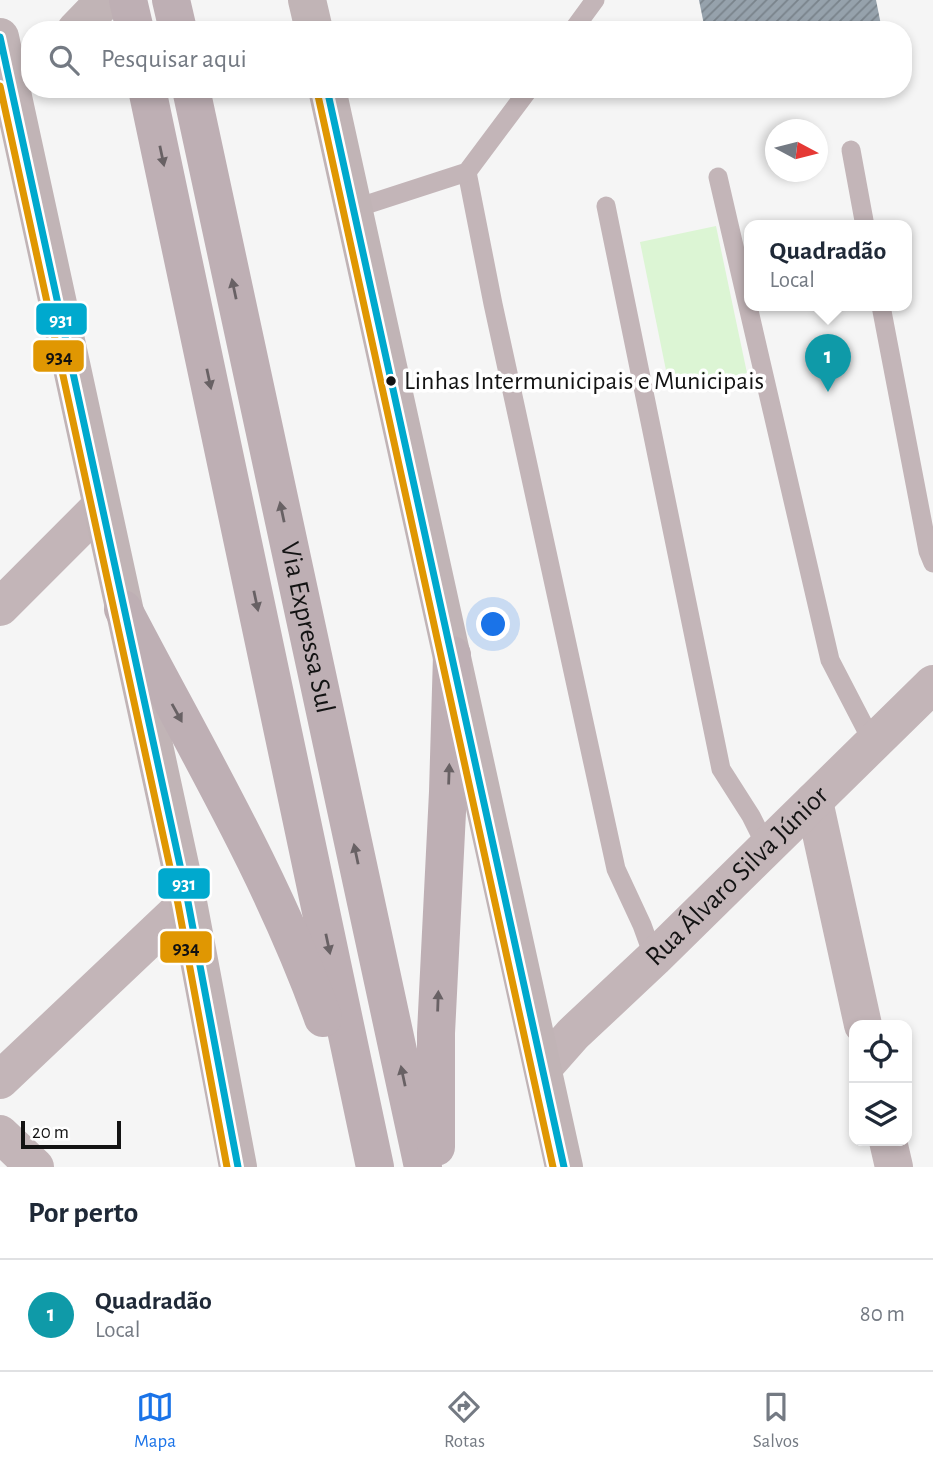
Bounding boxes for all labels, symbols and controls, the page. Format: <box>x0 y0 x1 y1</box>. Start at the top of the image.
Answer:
search box <box>21 21 912 98</box>
icon: search <box>45 41 83 79</box>
text: Pesquisar aqui <box>101 46 247 72</box>
north arrow <box>765 119 828 182</box>
one-way arrow <box>156 145 167 167</box>
popup <box>744 220 912 311</box>
text: Quadradão <box>770 238 886 264</box>
text: Local <box>770 269 815 292</box>
one-way arrow <box>228 278 239 300</box>
line badge: 931 <box>35 302 88 336</box>
text: 931 <box>49 311 73 330</box>
pin: 1 <box>805 334 851 392</box>
line badge: 934 <box>32 339 85 373</box>
text: 934 <box>46 348 73 367</box>
one-way arrow <box>203 368 214 390</box>
place label: Linhas Intermunicipais e Municipais <box>404 368 764 394</box>
marker: Linhas Intermunicipais e Municipais <box>384 374 398 388</box>
one-way arrow <box>276 501 287 523</box>
street label: Via Expressa Sul <box>275 539 339 716</box>
one-way arrow <box>250 590 261 612</box>
your location <box>476 607 510 641</box>
one-way arrow <box>171 703 183 722</box>
one-way arrow <box>443 762 454 784</box>
street label: Rua Álvaro Silva Júnior <box>641 781 834 972</box>
one-way arrow <box>350 843 361 865</box>
line badge: 931 <box>157 867 211 900</box>
text: 931 <box>172 875 196 894</box>
line badge: 934 <box>159 930 213 964</box>
one-way arrow <box>322 933 333 955</box>
text: 934 <box>173 939 200 958</box>
one-way arrow <box>432 990 443 1012</box>
map controls <box>849 1020 912 1146</box>
button: locate <box>849 1020 912 1083</box>
one-way arrow <box>398 1065 409 1087</box>
button: layers <box>849 1083 912 1146</box>
scale bar <box>21 1118 121 1150</box>
text: 20 m <box>32 1123 69 1142</box>
text: Por perto <box>28 1198 138 1228</box>
text: Quadradão <box>95 1288 212 1314</box>
text: 1 <box>47 1303 55 1326</box>
text: 80 m <box>860 1303 905 1326</box>
text: Local <box>95 1319 140 1342</box>
tab: Mapa <box>134 1388 176 1453</box>
tab: Rotas <box>444 1388 485 1453</box>
tab: Salvos <box>753 1388 799 1453</box>

